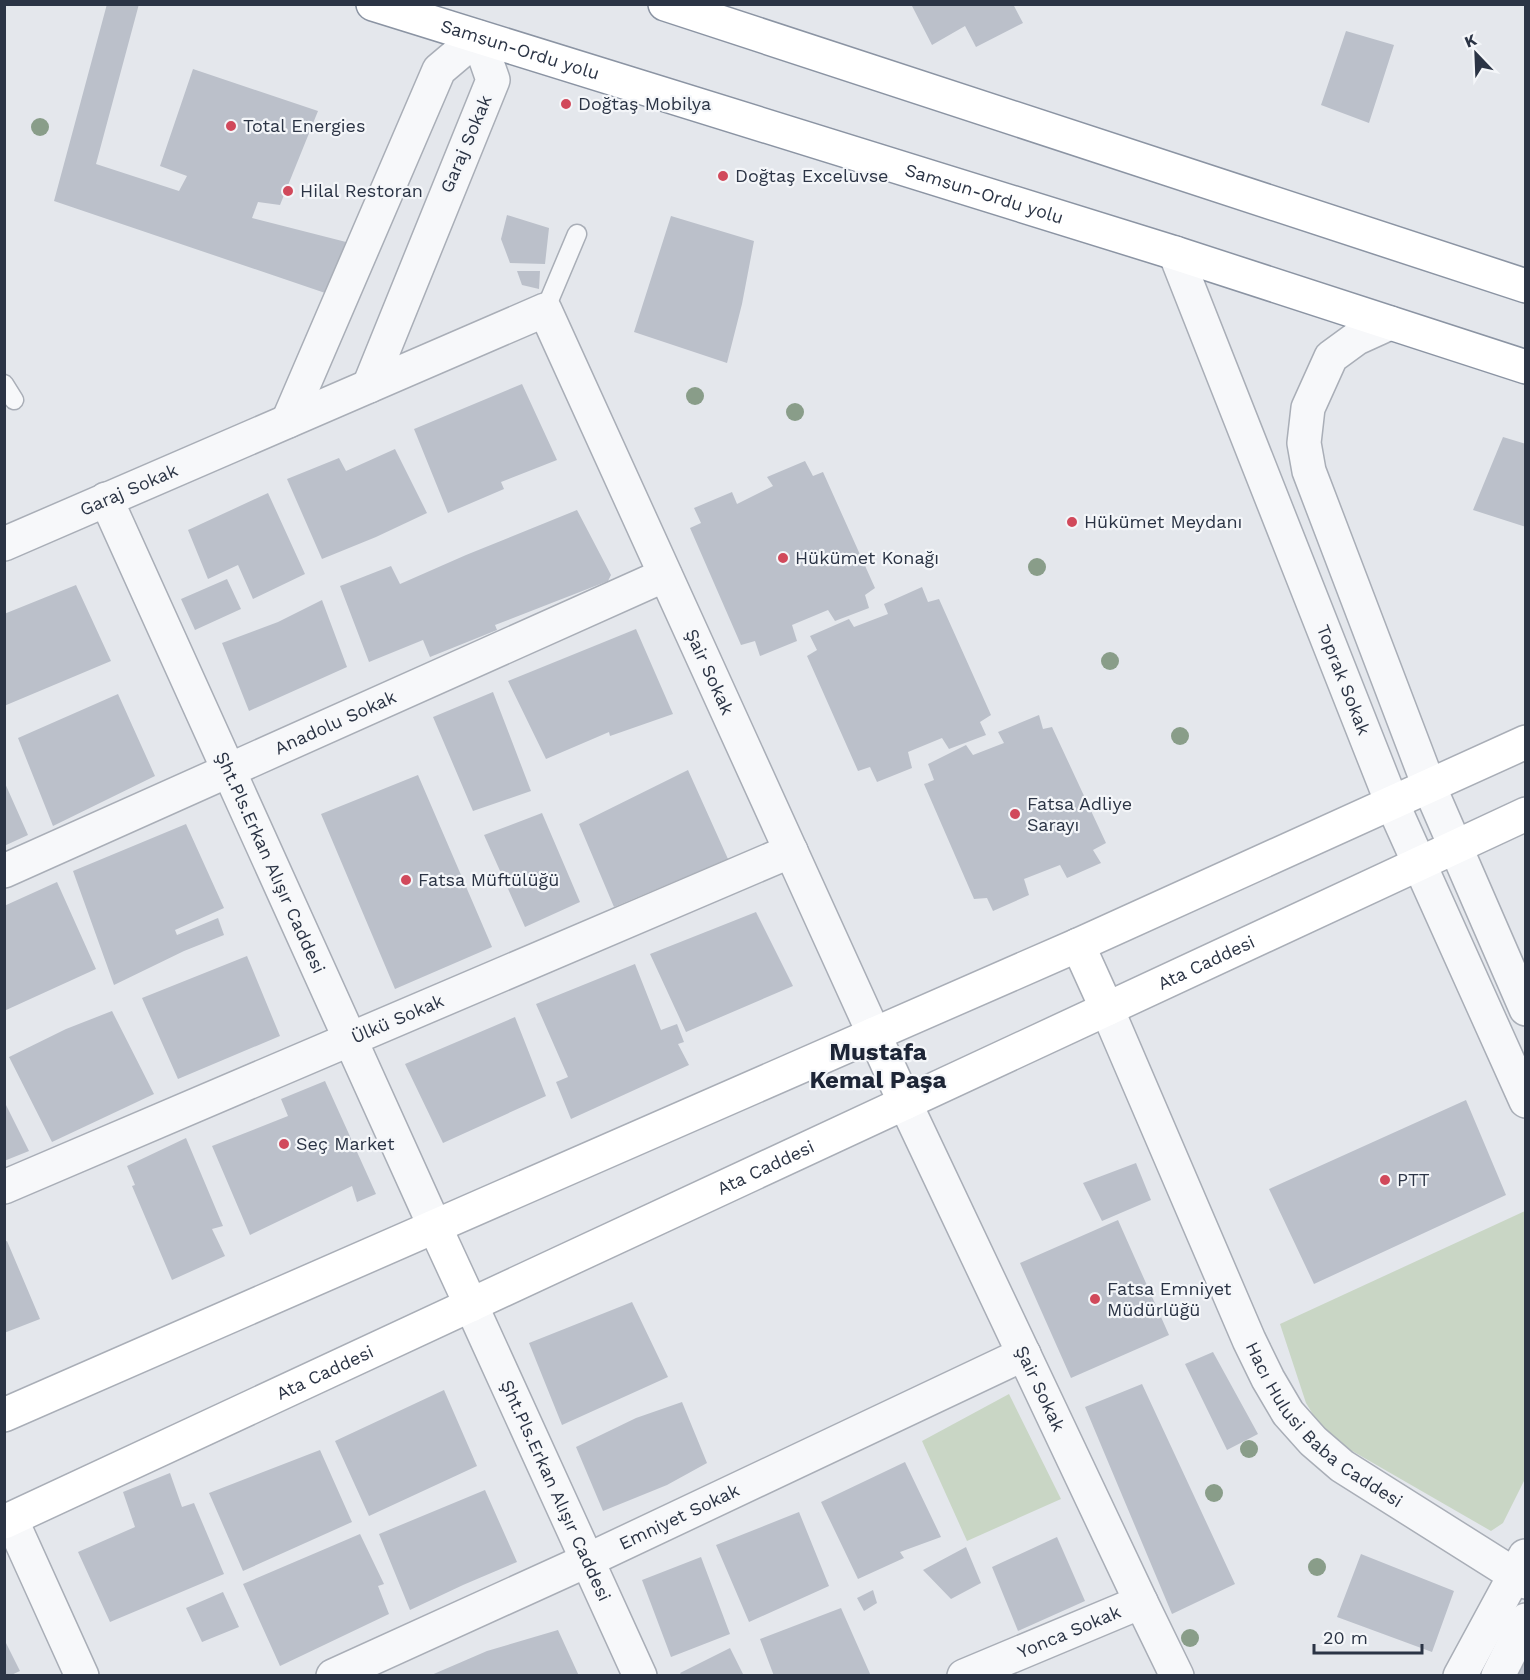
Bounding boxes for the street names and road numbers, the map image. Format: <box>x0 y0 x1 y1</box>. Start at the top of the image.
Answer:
street label: Samsun-Ordu yolu <box>438 15 602 84</box>
street label: Garaj Sokak <box>436 92 496 196</box>
street label: Samsun-Ordu yolu <box>902 159 1066 228</box>
street label: Garaj Sokak <box>77 459 181 520</box>
street label: Toprak Sokak <box>1313 621 1375 738</box>
street label: Şair Sokak <box>681 625 739 718</box>
street label: Anadolu Sokak <box>271 686 399 759</box>
street label: Şht.Pls.Erkan Alışır Caddesi <box>212 748 330 976</box>
street label: Ata Caddesi <box>1154 931 1258 994</box>
street label: Ülkü Sokak <box>348 990 447 1047</box>
street label: Ata Caddesi <box>714 1136 817 1199</box>
street label: Hacı Hulusi Baba Caddesi <box>1242 1338 1407 1512</box>
street label: Ata Caddesi <box>273 1341 377 1404</box>
street label: Şair Sokak <box>1011 1342 1070 1435</box>
street label: Şht.Pls.Erkan Alışır Caddesi <box>497 1377 615 1604</box>
street label: Emniyet Sokak <box>615 1479 742 1554</box>
street label: Yonca Sokak <box>1014 1601 1124 1662</box>

